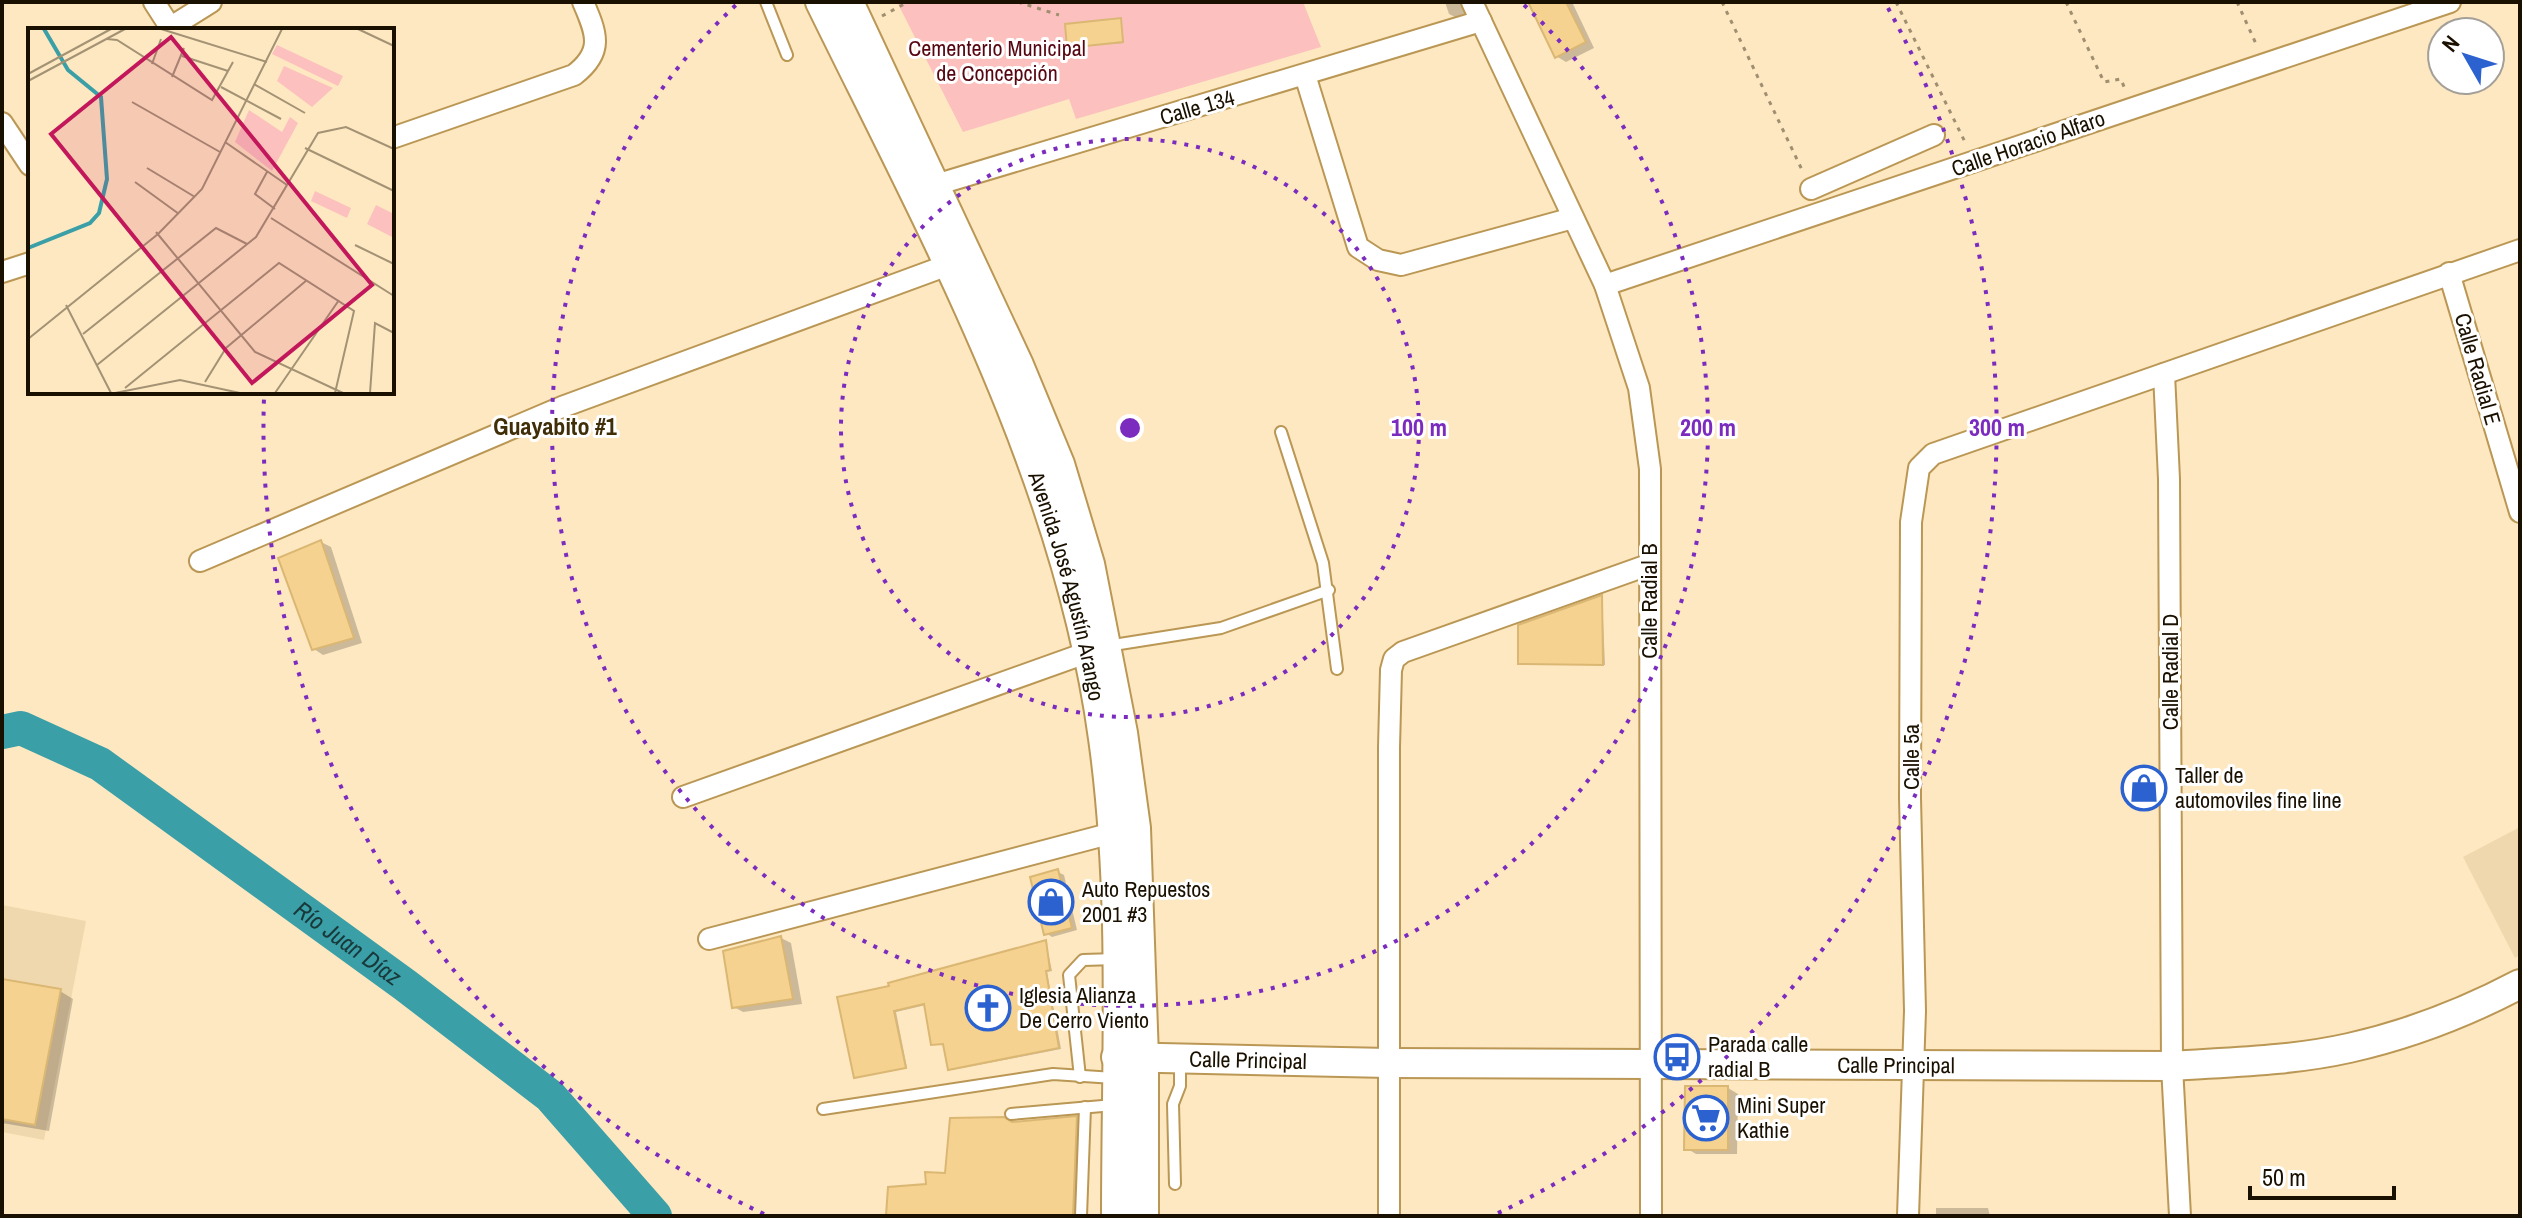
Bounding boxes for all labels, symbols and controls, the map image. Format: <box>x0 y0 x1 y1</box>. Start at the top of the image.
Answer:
north arrow <box>2426 16 2506 96</box>
inset map <box>28 28 394 394</box>
text: N <box>2435 29 2466 58</box>
park label: Cementerio Municipal de Concepción <box>908 33 1086 88</box>
street label: Calle 134 <box>1156 82 1238 132</box>
street label: Calle Horacio Alfaro <box>1947 103 2109 183</box>
street label: Calle Radial E <box>2448 309 2508 429</box>
district label: Guayabito #1 <box>493 410 617 442</box>
text: 100 m <box>1391 411 1447 443</box>
text: 200 m <box>1680 411 1736 443</box>
text: 300 m <box>1969 411 2025 443</box>
centre of rings <box>1116 414 1144 442</box>
street label: Avenida José Agustín Arango <box>1021 466 1112 703</box>
street label: Calle Radial B <box>1634 543 1664 659</box>
street label: Calle Radial D <box>2155 614 2185 730</box>
street label: Calle 5a <box>1896 724 1926 790</box>
place label: Taller de automoviles fine line <box>2175 760 2341 815</box>
shop icon: Taller de automoviles fine line <box>2120 764 2168 812</box>
place label: Auto Repuestos 2001 #3 <box>1081 874 1210 929</box>
shop icon: Auto Repuestos 2001 #3 <box>1027 878 1075 926</box>
water label: Río Juan Díaz <box>288 893 408 992</box>
place label: Iglesia Alianza De Cerro Viento <box>1019 980 1149 1035</box>
church icon: Iglesia Alianza De Cerro Viento <box>964 984 1012 1032</box>
place label: Parada calle radial B <box>1708 1029 1808 1084</box>
bus stop icon: Parada calle radial B <box>1653 1033 1701 1081</box>
street label: Calle Principal <box>1189 1044 1307 1076</box>
street label: Calle Principal <box>1837 1050 1955 1080</box>
place label: Mini Super Kathie <box>1737 1090 1825 1145</box>
supermarket icon: Mini Super Kathie <box>1682 1094 1730 1142</box>
scale bar <box>2250 1150 2394 1200</box>
text: 50 m <box>2262 1161 2306 1193</box>

